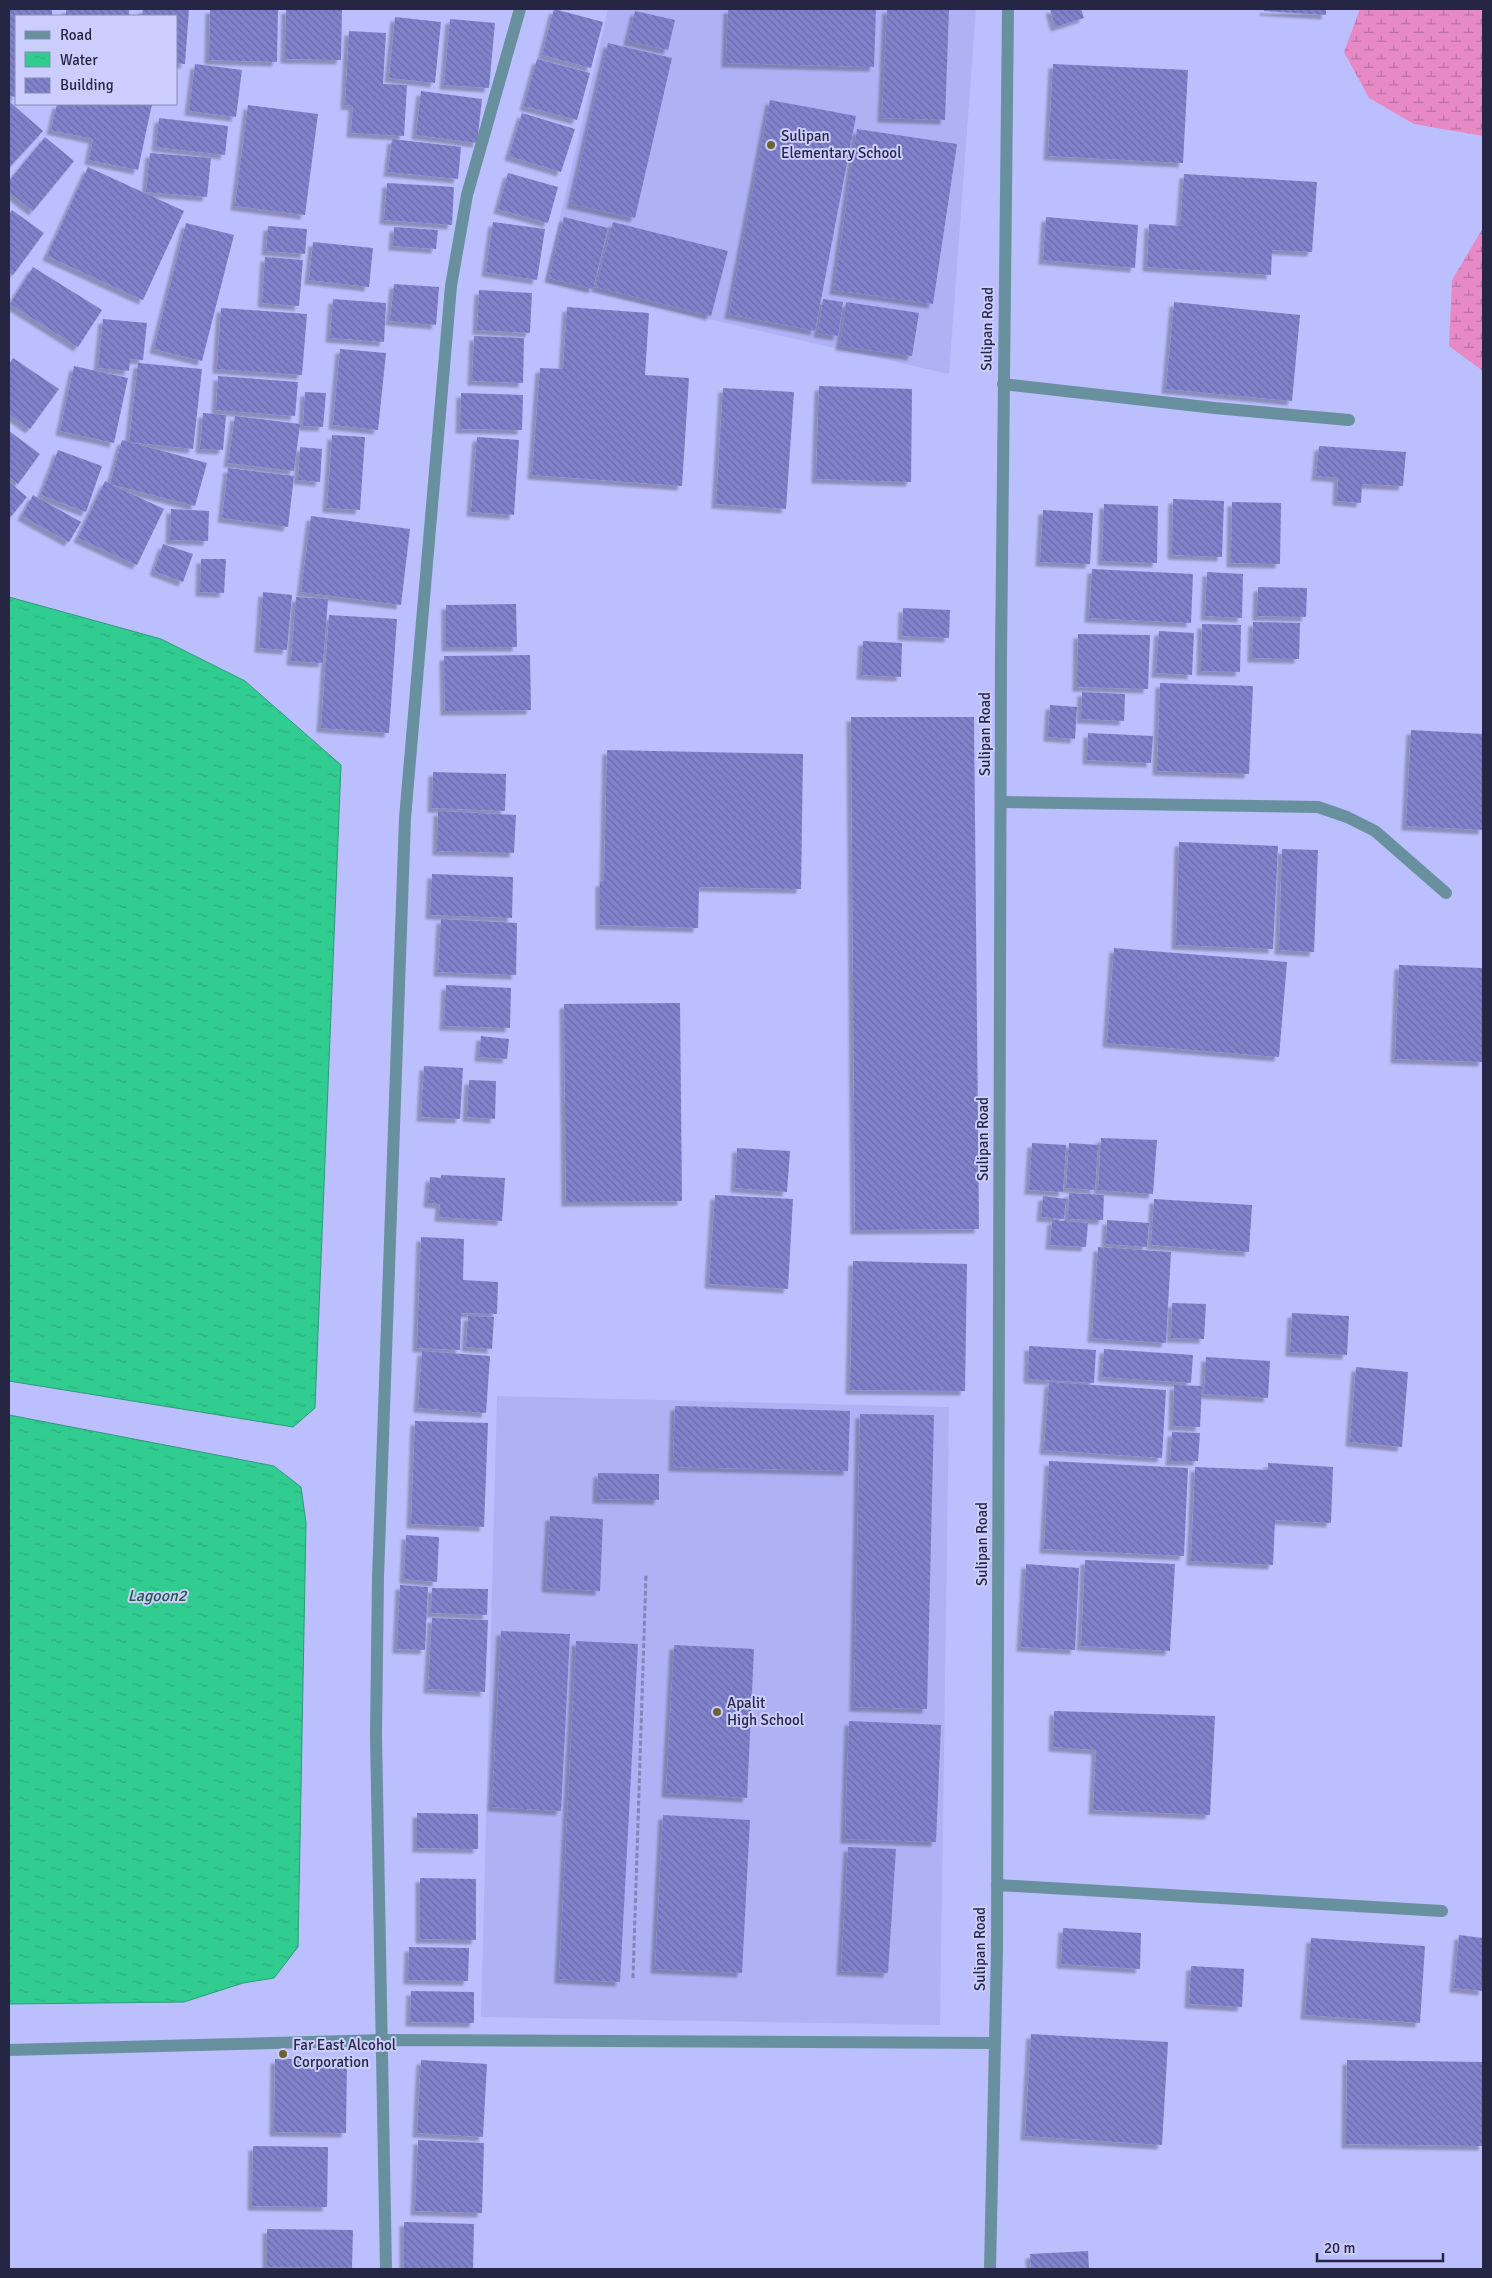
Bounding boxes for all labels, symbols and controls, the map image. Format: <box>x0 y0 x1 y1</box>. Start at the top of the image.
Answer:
legend <box>15 15 178 105</box>
text: Road <box>60 26 92 44</box>
text: Water <box>60 51 98 69</box>
text: Building <box>60 76 114 94</box>
place label: Sulipan Elementary School <box>781 127 902 162</box>
marker: Sulipan Elementary School <box>765 139 777 151</box>
street label: Sulipan Road <box>977 287 997 371</box>
street label: Sulipan Road <box>976 692 994 776</box>
street label: Sulipan Road <box>974 1097 992 1181</box>
street label: Sulipan Road <box>973 1502 991 1586</box>
water label: Lagoon2 <box>128 1586 188 1606</box>
place label: Apalit High School <box>727 1694 804 1729</box>
marker: Apalit High School <box>711 1706 723 1718</box>
street label: Sulipan Road <box>971 1907 989 1991</box>
place label: Far East Alcohol Corporation <box>293 2036 396 2071</box>
marker: Far East Alcohol Corporation <box>277 2048 289 2060</box>
scale bar <box>1317 2230 1443 2262</box>
text: 20 m <box>1324 2239 1355 2257</box>

